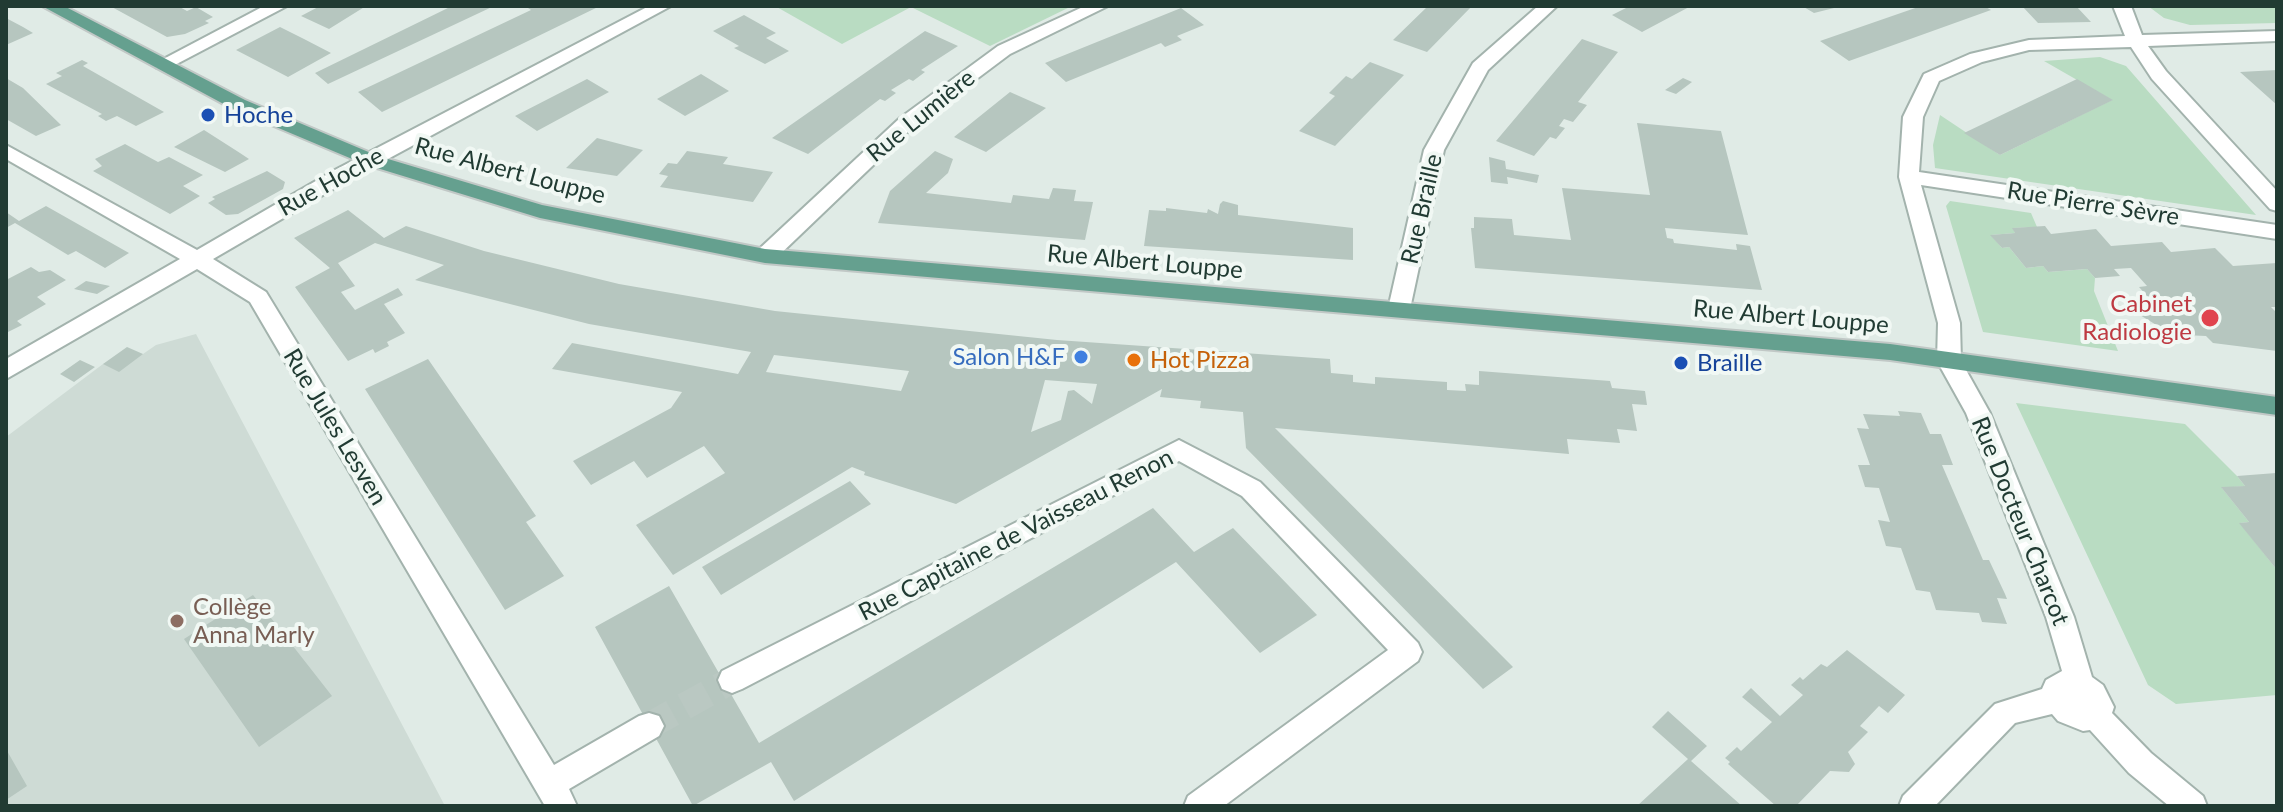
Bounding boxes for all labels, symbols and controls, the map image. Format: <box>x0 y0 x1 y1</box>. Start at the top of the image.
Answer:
street label: Rue Lumière <box>861 64 981 168</box>
place label: Hoche <box>224 101 293 129</box>
marker: Hoche <box>199 106 217 124</box>
street label: Rue Albert Louppe <box>412 132 608 210</box>
street label: Rue Hoche <box>273 141 389 223</box>
street label: Rue Braille <box>1395 151 1449 267</box>
street label: Rue Pierre Sèvre <box>2005 176 2181 232</box>
street label: Rue Albert Louppe <box>1046 239 1244 285</box>
place label: Cabinet Radiologie <box>2082 290 2192 346</box>
street label: Rue Albert Louppe <box>1692 294 1890 340</box>
marker: Cabinet Radiologie <box>2199 307 2221 329</box>
place label: Salon H&F <box>952 343 1065 371</box>
street label: Rue Jules Lesven <box>277 344 393 510</box>
place label: Hot Pizza <box>1150 346 1250 374</box>
marker: Salon H&F <box>1072 348 1090 366</box>
place label: Braille <box>1697 349 1762 377</box>
marker: Hot Pizza <box>1125 351 1143 369</box>
marker: Braille <box>1672 354 1690 372</box>
street label: Rue Docteur Charcot <box>1965 413 2075 629</box>
street label: Rue Capitaine de Vaisseau Renon <box>854 443 1178 627</box>
place label: Collège Anna Marly <box>193 593 315 649</box>
marker: Collège Anna Marly <box>168 612 186 630</box>

